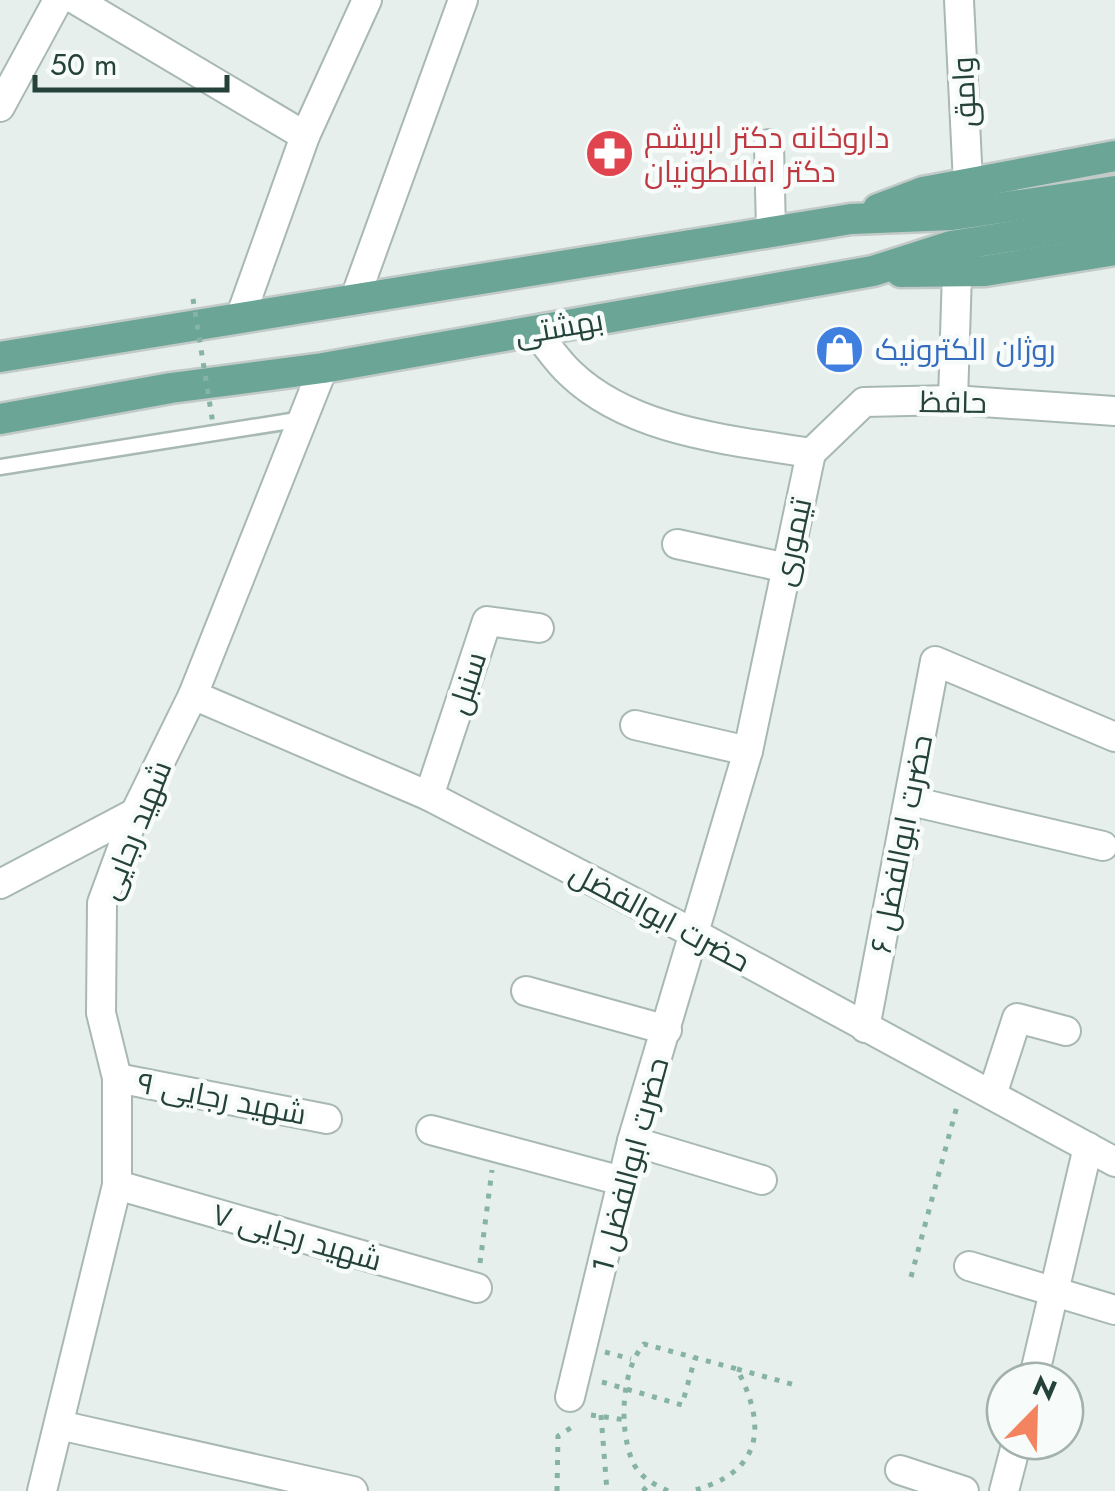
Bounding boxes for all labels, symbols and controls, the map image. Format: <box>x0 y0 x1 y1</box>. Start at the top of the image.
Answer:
scale bar <box>35 30 228 92</box>
text: 50 m <box>50 43 117 86</box>
street label: وامق <box>941 56 987 128</box>
place label: داروخانه دکتر ابریشم دکتر افلاطونیان <box>644 116 889 193</box>
pharmacy icon: داروخانه دکتر ابریشم دکتر افلاطونیان <box>583 128 635 180</box>
street label: بهشتی <box>511 298 607 356</box>
shop icon: روژان الکترونیک <box>814 323 866 375</box>
place label: روژان الکترونیک <box>875 328 1056 371</box>
street label: حافظ <box>919 380 987 424</box>
street label: تیموری <box>762 494 822 590</box>
street label: سنبل <box>437 646 497 720</box>
street label: حضرت ابوالفضل ۶ <box>859 731 943 957</box>
street label: شهید رجایی <box>88 754 182 906</box>
street label: حضرت ابوالفضل <box>562 851 758 983</box>
street label: حضرت ابوالفضل 1 <box>581 1053 679 1277</box>
street label: شهید رجایی ۹ <box>134 1061 310 1135</box>
street label: شهید رجایی ۷ <box>207 1192 387 1282</box>
north arrow <box>985 1361 1085 1461</box>
text: N <box>1026 1365 1063 1412</box>

